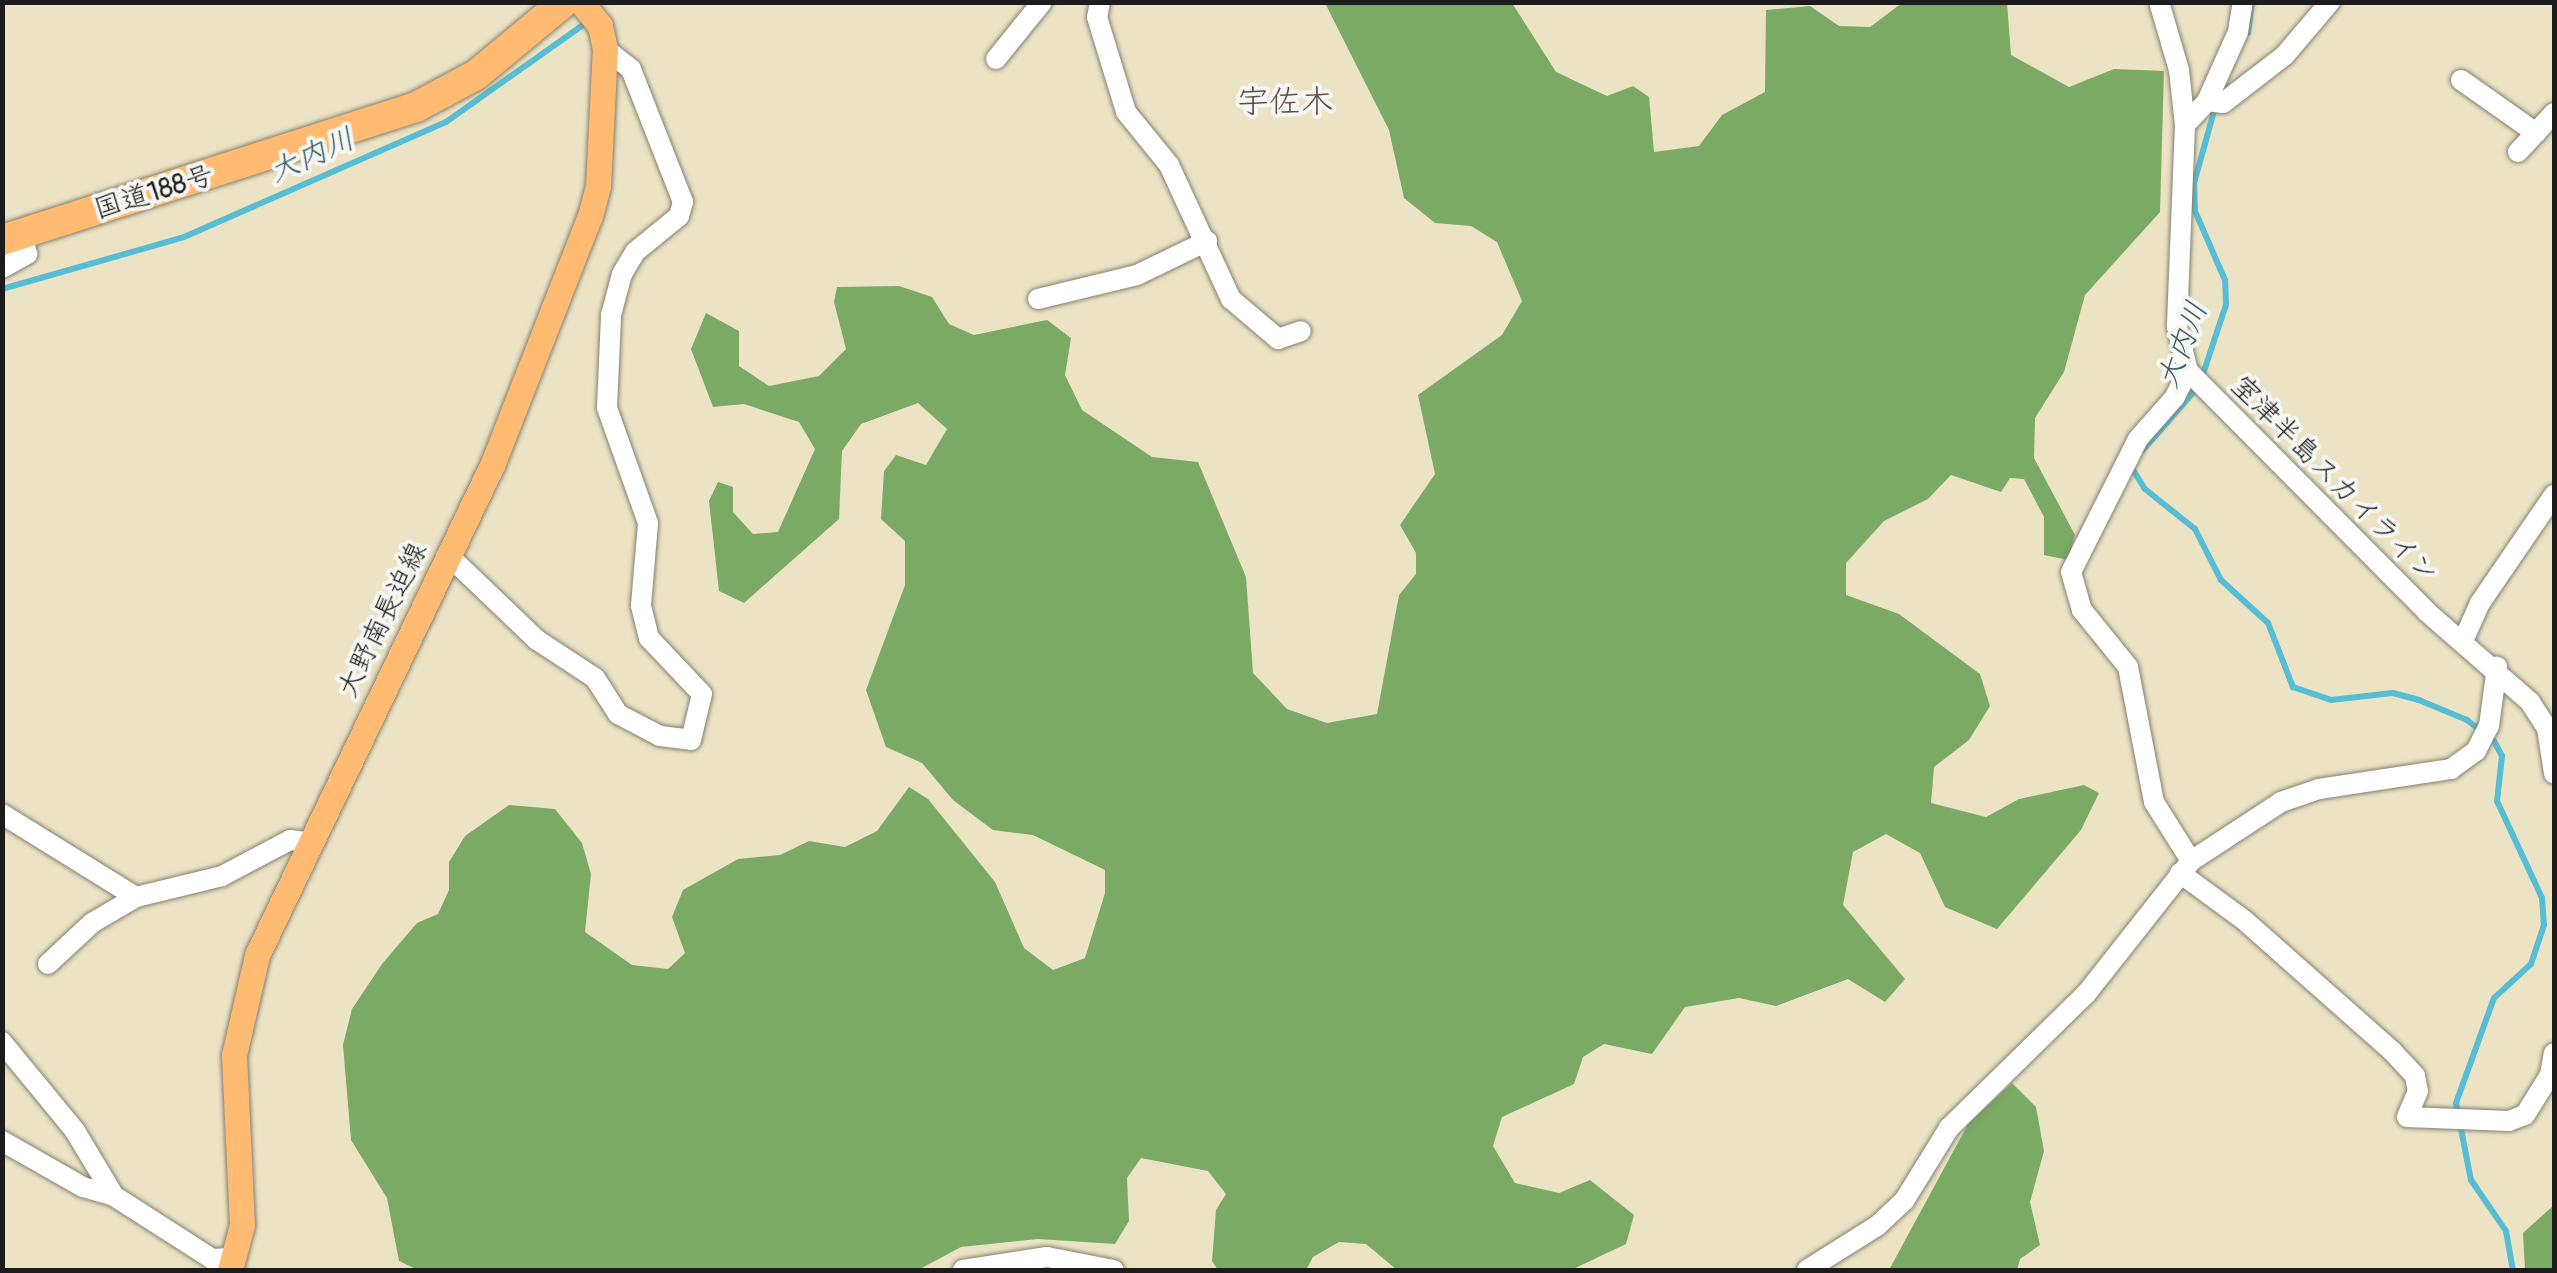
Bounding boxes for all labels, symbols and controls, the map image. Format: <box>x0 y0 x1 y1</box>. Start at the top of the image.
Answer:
district label: 宇佐木 <box>1237 83 1333 121</box>
water label: 大内川 <box>264 121 360 191</box>
street label: 国道188号 <box>90 159 218 227</box>
water label: 大内川 <box>2150 297 2216 393</box>
street label: 室津半島スカイライン <box>2223 369 2445 591</box>
street label: 大野南長迫線 <box>331 537 435 703</box>

